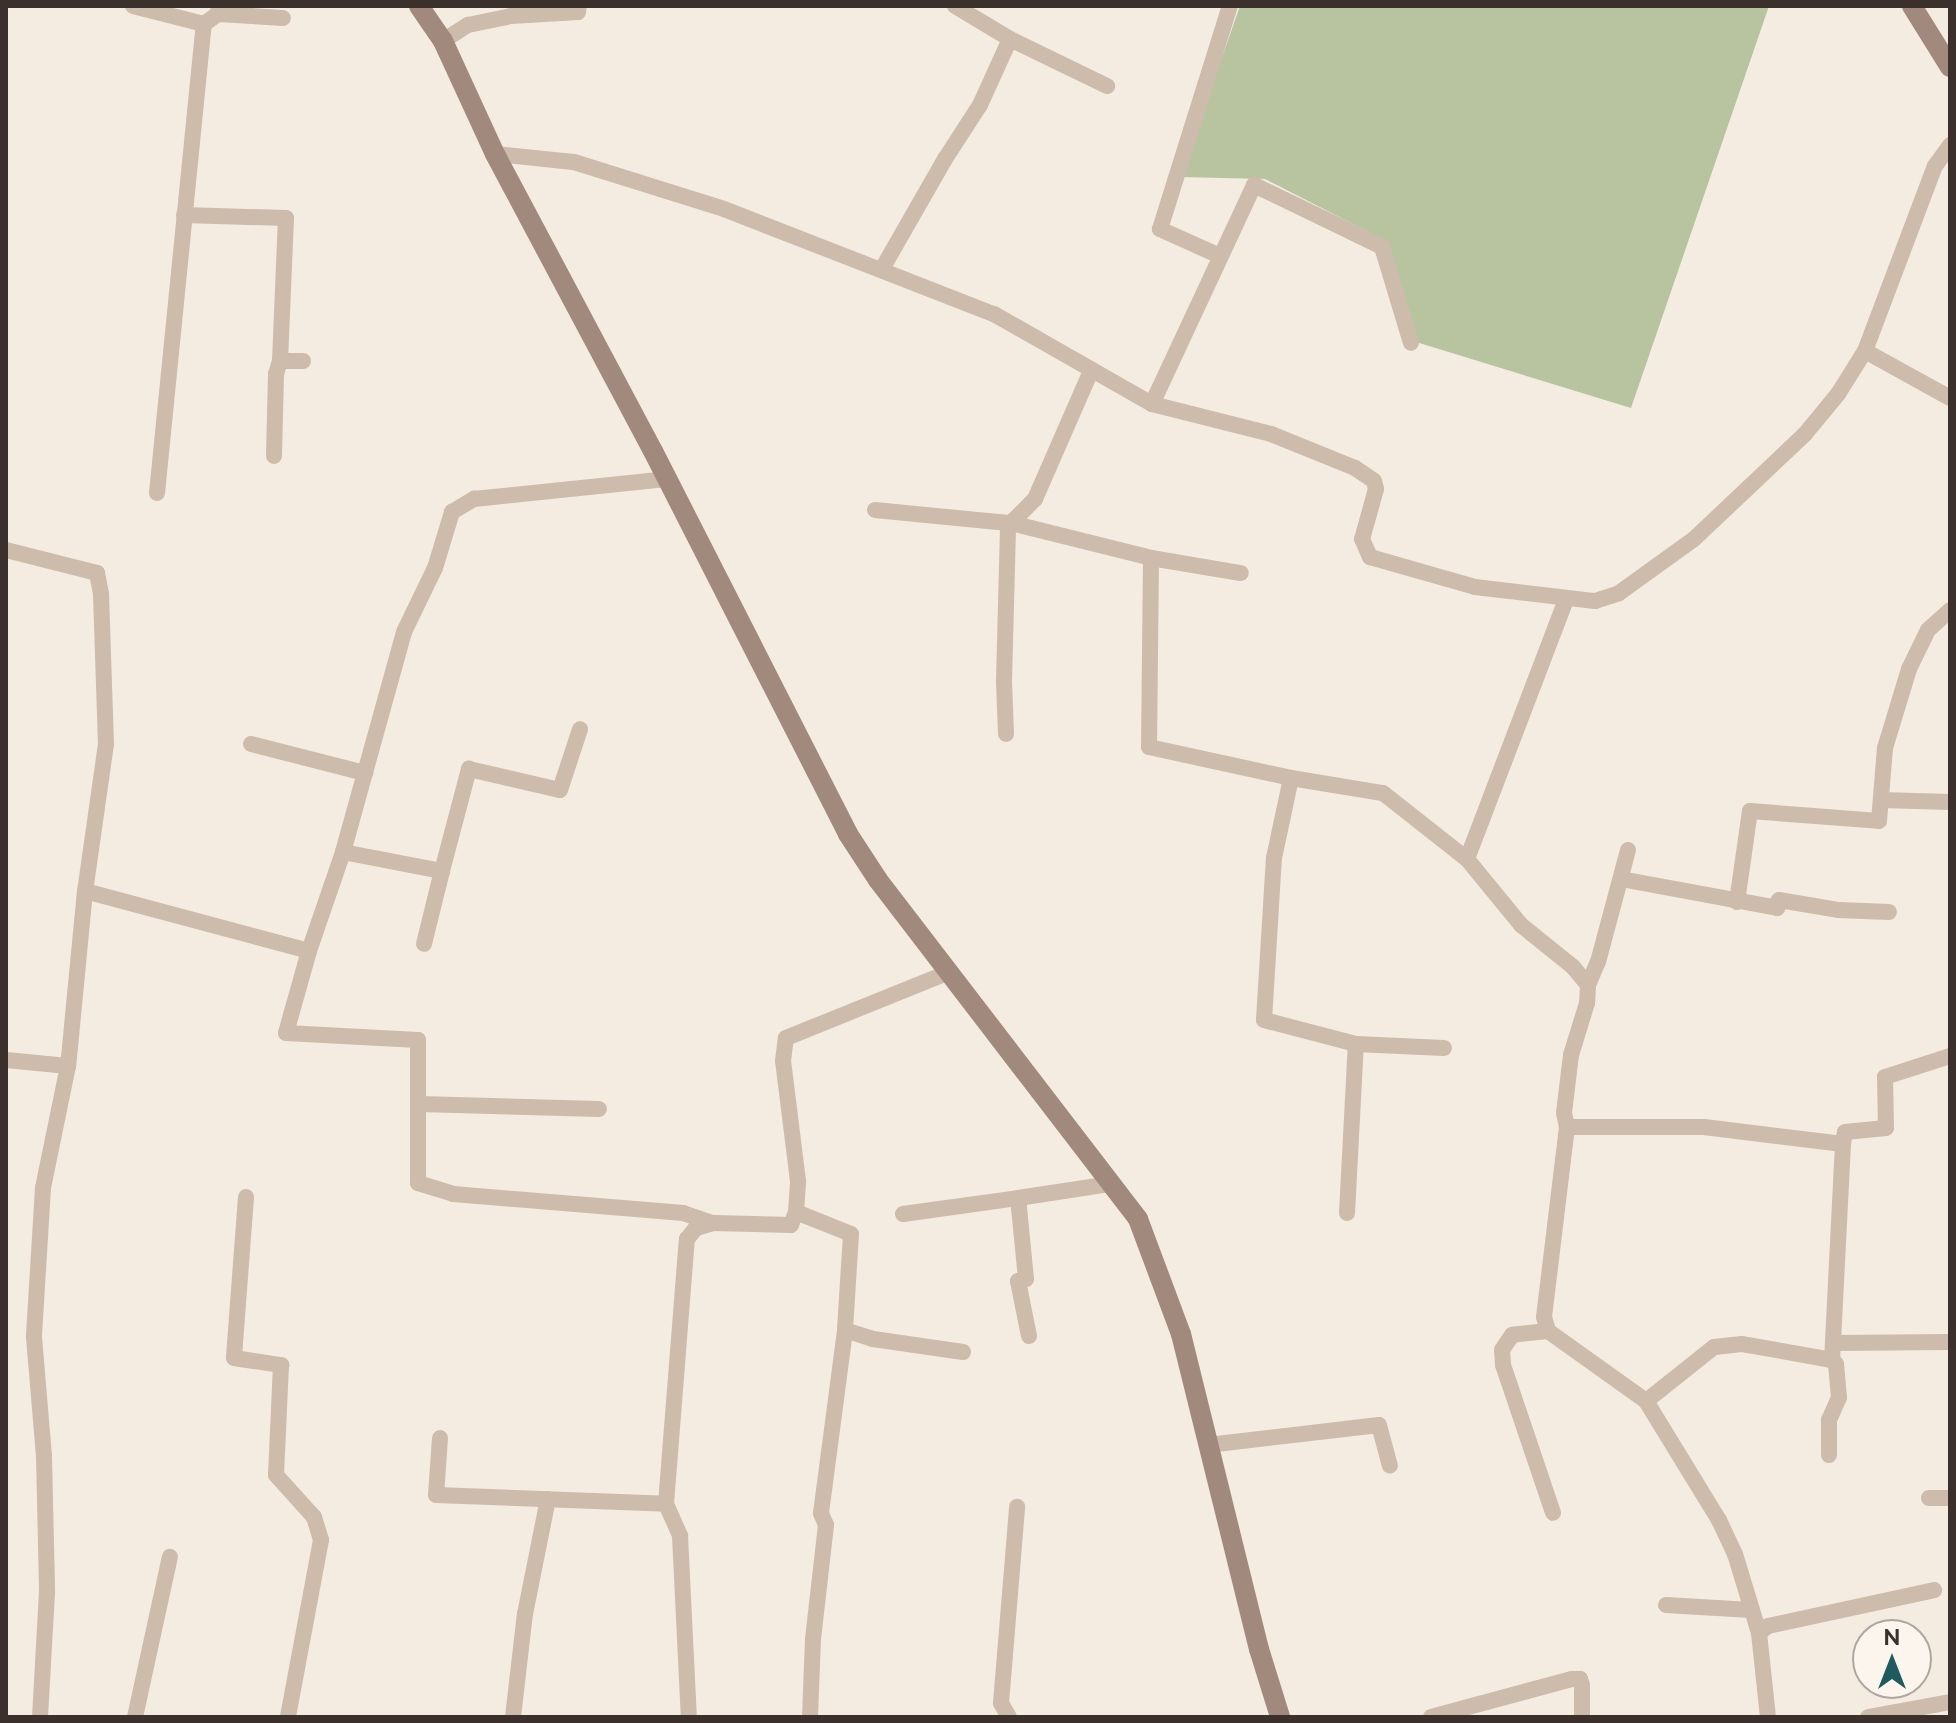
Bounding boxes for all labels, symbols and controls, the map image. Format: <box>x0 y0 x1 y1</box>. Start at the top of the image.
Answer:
north arrow <box>1852 1619 1932 1699</box>
text: N <box>1884 1624 1900 1650</box>

